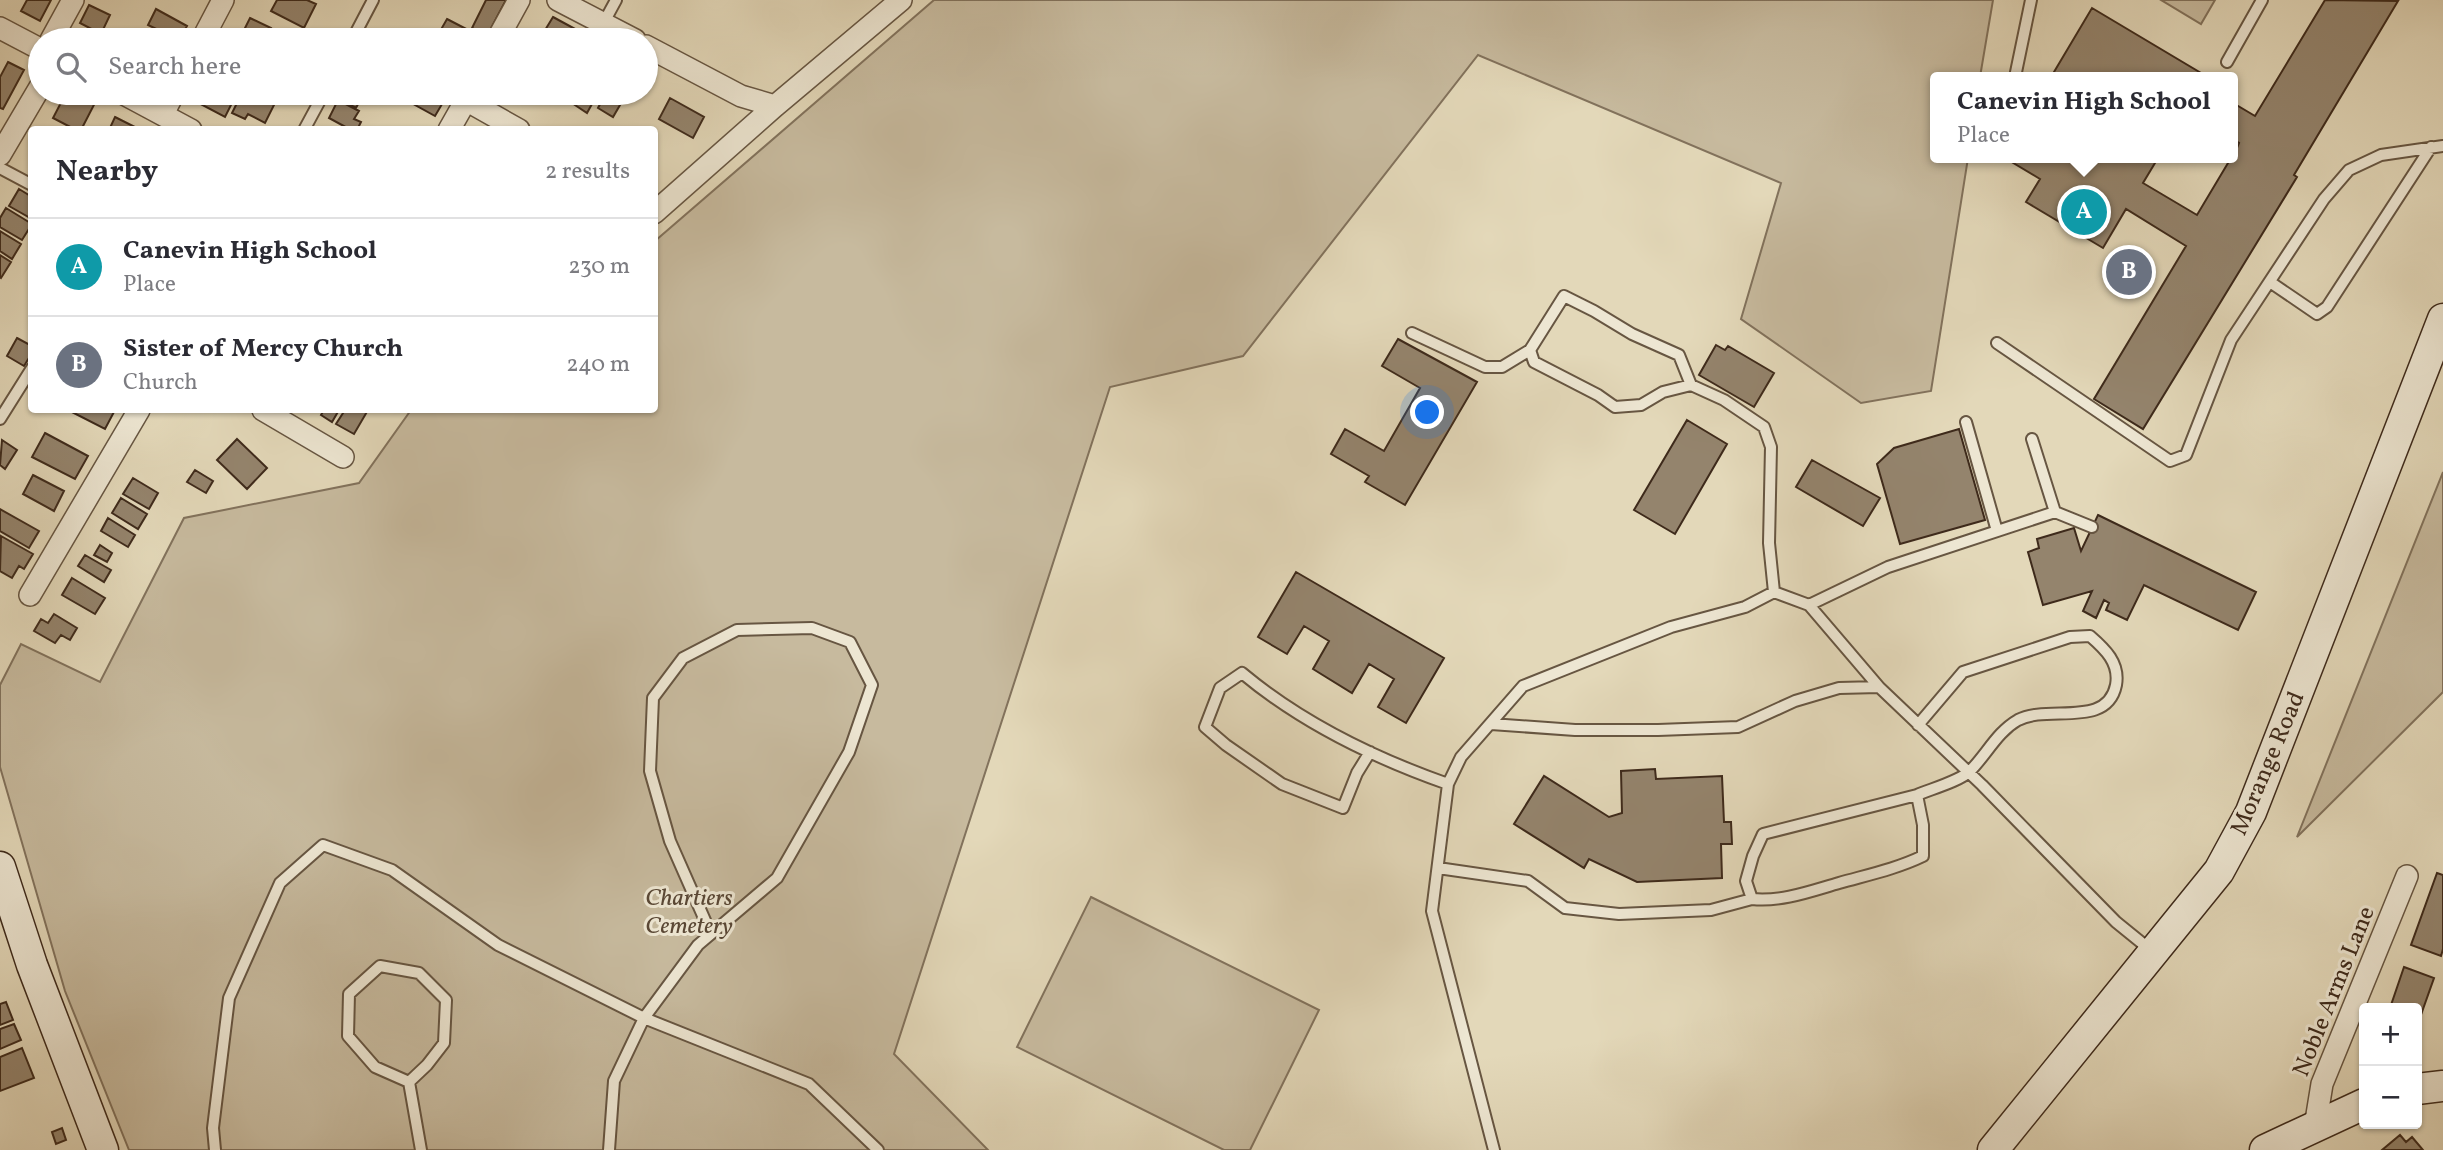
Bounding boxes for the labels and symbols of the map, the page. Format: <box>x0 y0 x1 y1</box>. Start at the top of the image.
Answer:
pin: A <box>2061 186 2107 238</box>
pin: B <box>2106 246 2152 298</box>
your location <box>1410 395 1444 429</box>
street label: Morange Road <box>2223 686 2314 841</box>
park label: Chartiers Cemetery <box>645 882 733 944</box>
street label: Noble Arms Lane <box>2285 901 2385 1082</box>

